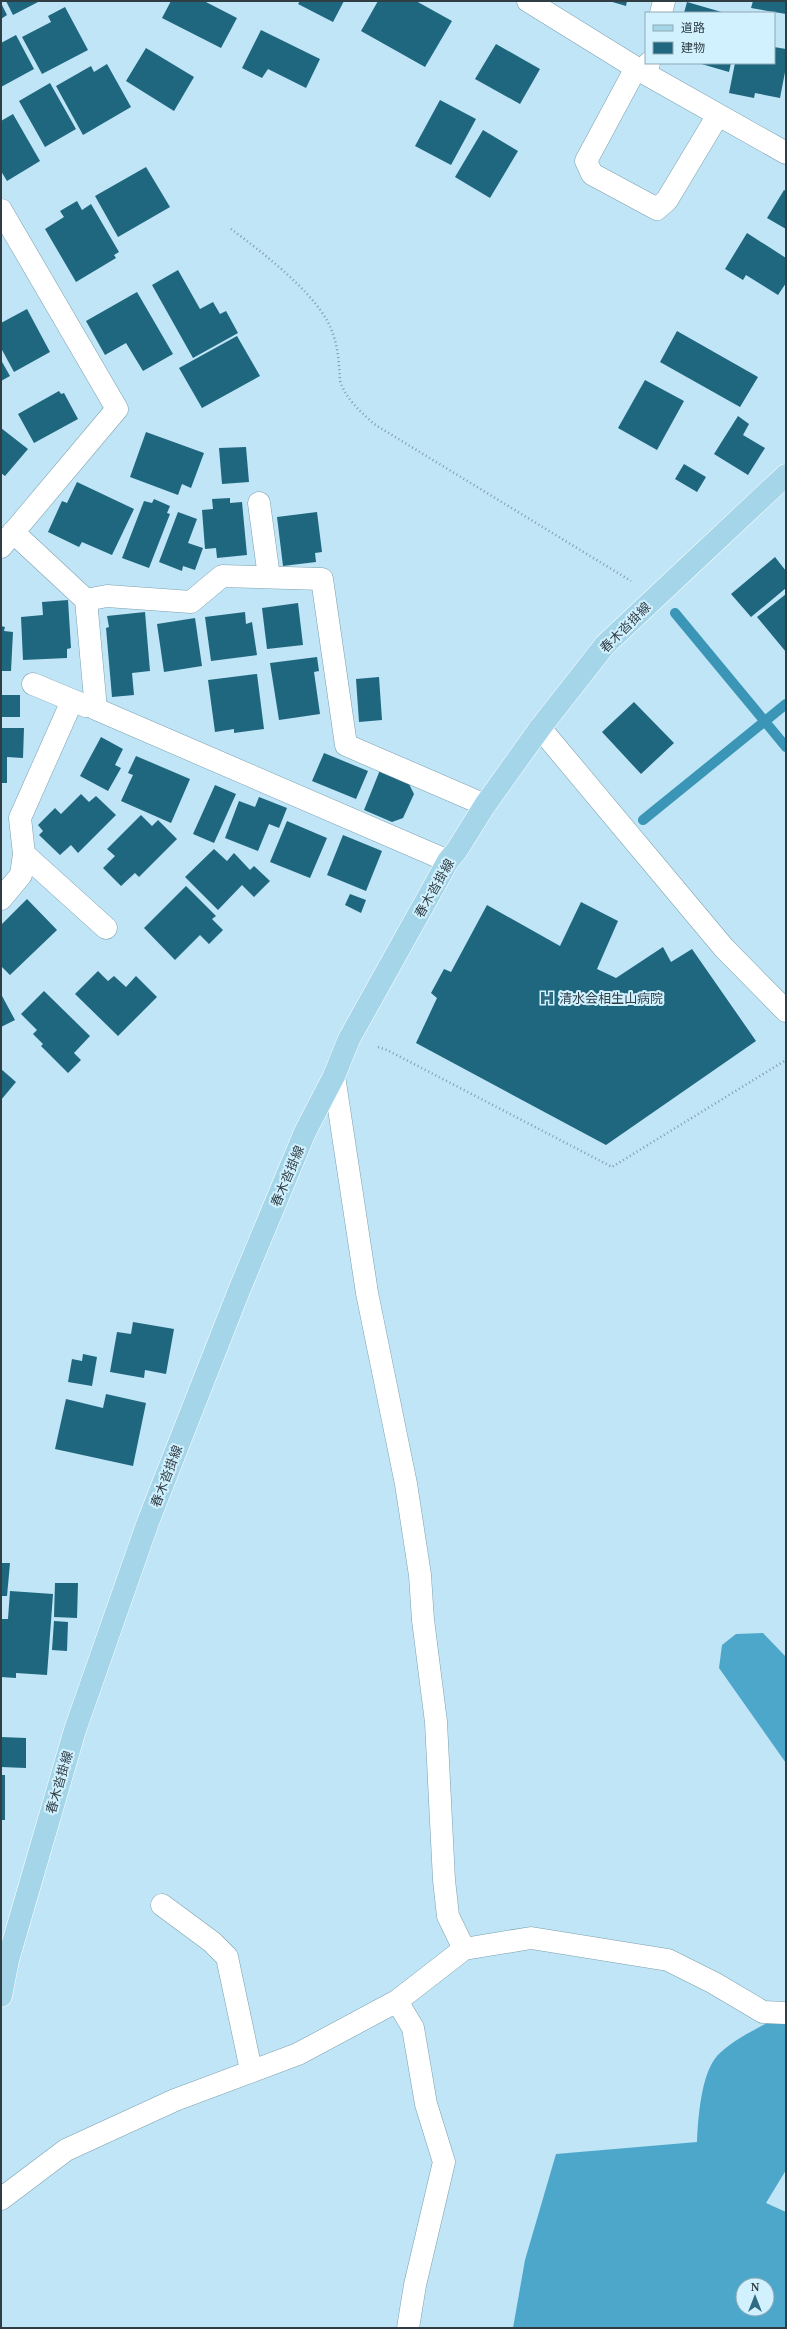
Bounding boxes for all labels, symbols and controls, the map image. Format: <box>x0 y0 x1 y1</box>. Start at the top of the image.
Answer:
legend <box>645 12 775 64</box>
text: 道路 <box>681 19 705 36</box>
text: 建物 <box>681 39 705 56</box>
street label: 春木沓掛線 <box>596 598 654 656</box>
street label: 春木沓掛線 <box>410 855 458 921</box>
hospital icon: 清水会相生山病院 <box>538 989 556 1007</box>
place label: 清水会相生山病院 <box>559 989 663 1007</box>
street label: 春木沓掛線 <box>266 1143 308 1209</box>
street label: 春木沓掛線 <box>146 1442 186 1510</box>
street label: 春木沓掛線 <box>41 1748 77 1816</box>
north arrow <box>735 2277 775 2317</box>
text: N <box>751 2279 760 2294</box>

